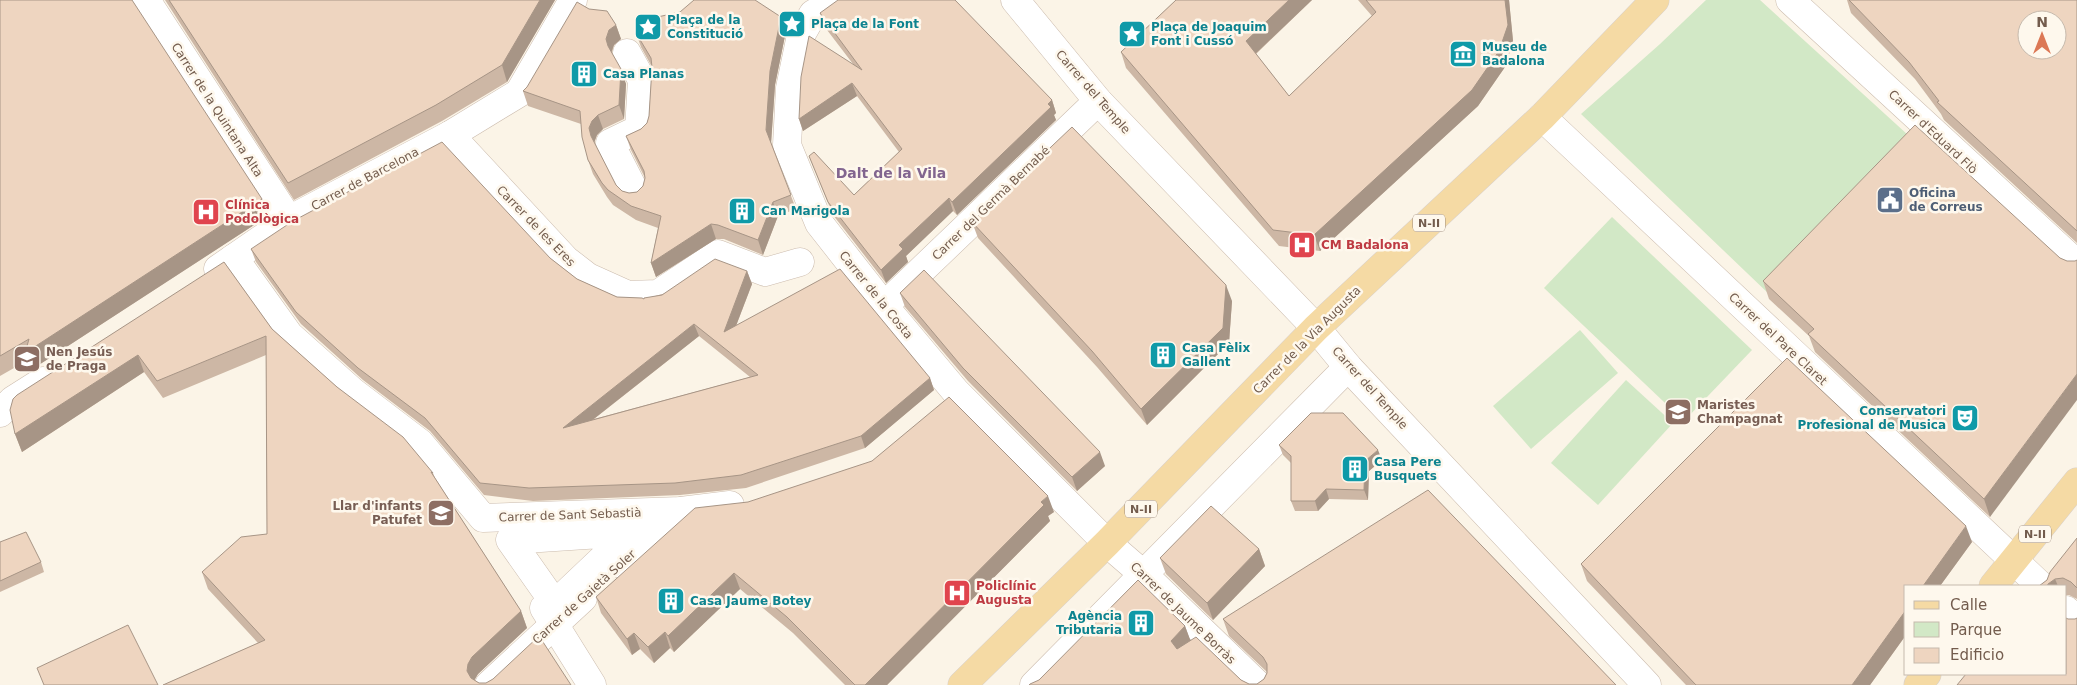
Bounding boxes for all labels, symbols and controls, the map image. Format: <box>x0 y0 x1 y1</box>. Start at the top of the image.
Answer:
place icon: Plaça de la Font <box>777 9 807 39</box>
north arrow <box>2017 10 2067 60</box>
place icon: Plaça de la Constitució <box>633 12 663 42</box>
place label: Plaça de la Constitució <box>667 13 743 41</box>
text: N <box>2036 14 2048 30</box>
place label: Plaça de la Font <box>811 17 919 31</box>
place icon: Plaça de Joaquim Font i Cussó <box>1117 19 1147 49</box>
place label: Plaça de Joaquim Font i Cussó <box>1151 20 1267 48</box>
museum icon: Museu de Badalona <box>1448 39 1478 69</box>
street label: Carrer de la Quintana Alta <box>168 40 266 180</box>
place label: Museu de Badalona <box>1482 40 1547 68</box>
street label: Carrer del Temple <box>1053 47 1133 137</box>
building icon: Casa Planas <box>569 59 599 89</box>
place label: Casa Planas <box>603 67 684 81</box>
street label: Carrer d'Eduard Flò <box>1886 87 1980 177</box>
street label: Carrer del Germà Bernabé <box>929 143 1053 263</box>
street label: Carrer de Barcelona <box>309 145 421 213</box>
district label: Dalt de la Vila <box>836 165 946 181</box>
street label: Carrer de les Eres <box>494 183 578 269</box>
public building icon: Oficina de Correus <box>1875 185 1905 215</box>
place label: Oficina de Correus <box>1909 186 1983 214</box>
building icon: Can Marigola <box>727 196 757 226</box>
hospital icon: Clínica Podològica <box>191 197 221 227</box>
place label: Clínica Podològica <box>225 198 299 226</box>
place label: Can Marigola <box>761 204 850 218</box>
road number: N-II <box>1413 214 1445 232</box>
hospital icon: CM Badalona <box>1287 230 1317 260</box>
place label: CM Badalona <box>1321 238 1409 252</box>
street label: Carrer de la Costa <box>836 248 916 342</box>
street label: Carrer de la Via Augusta <box>1250 283 1364 397</box>
street label: Carrer del Pare Claret <box>1726 290 1830 388</box>
building icon: Casa Fèlix Gallent <box>1148 340 1178 370</box>
place label: Casa Fèlix Gallent <box>1182 341 1250 369</box>
school or university icon: Nen Jesús de Praga <box>12 344 42 374</box>
street label: Carrer del Temple <box>1329 344 1411 432</box>
place label: Nen Jesús de Praga <box>46 345 112 373</box>
school or university icon: Maristes Champagnat <box>1663 397 1693 427</box>
place label: Maristes Champagnat <box>1697 398 1783 426</box>
theatre icon: Conservatori Profesional de Musica <box>1950 403 1980 433</box>
place label: Conservatori Profesional de Musica <box>1797 404 1946 432</box>
building icon: Casa Pere Busquets <box>1340 454 1370 484</box>
place label: Casa Pere Busquets <box>1374 455 1441 483</box>
school or university icon: Llar d'infants Patufet <box>426 498 456 528</box>
place label: Llar d'infants Patufet <box>332 499 422 527</box>
road number: N-II <box>1125 500 1157 518</box>
street label: Carrer de Sant Sebastià <box>498 506 642 524</box>
road number: N-II <box>2019 526 2051 542</box>
street label: Carrer de Gaietà Soler <box>530 547 638 647</box>
street label: Carrer de Jaume Borràs <box>1128 559 1238 667</box>
hospital icon: Policlínic Augusta <box>942 578 972 608</box>
place label: Policlínic Augusta <box>976 579 1036 607</box>
legend <box>1904 585 2067 675</box>
building icon: Casa Jaume Botey <box>656 586 686 616</box>
place label: Casa Jaume Botey <box>690 594 812 608</box>
text: Calle <box>1950 596 1987 614</box>
building icon: Agència Tributaria <box>1126 608 1156 638</box>
place label: Agència Tributaria <box>1056 609 1122 637</box>
text: Parque <box>1950 621 2002 639</box>
text: Edificio <box>1950 646 2004 664</box>

